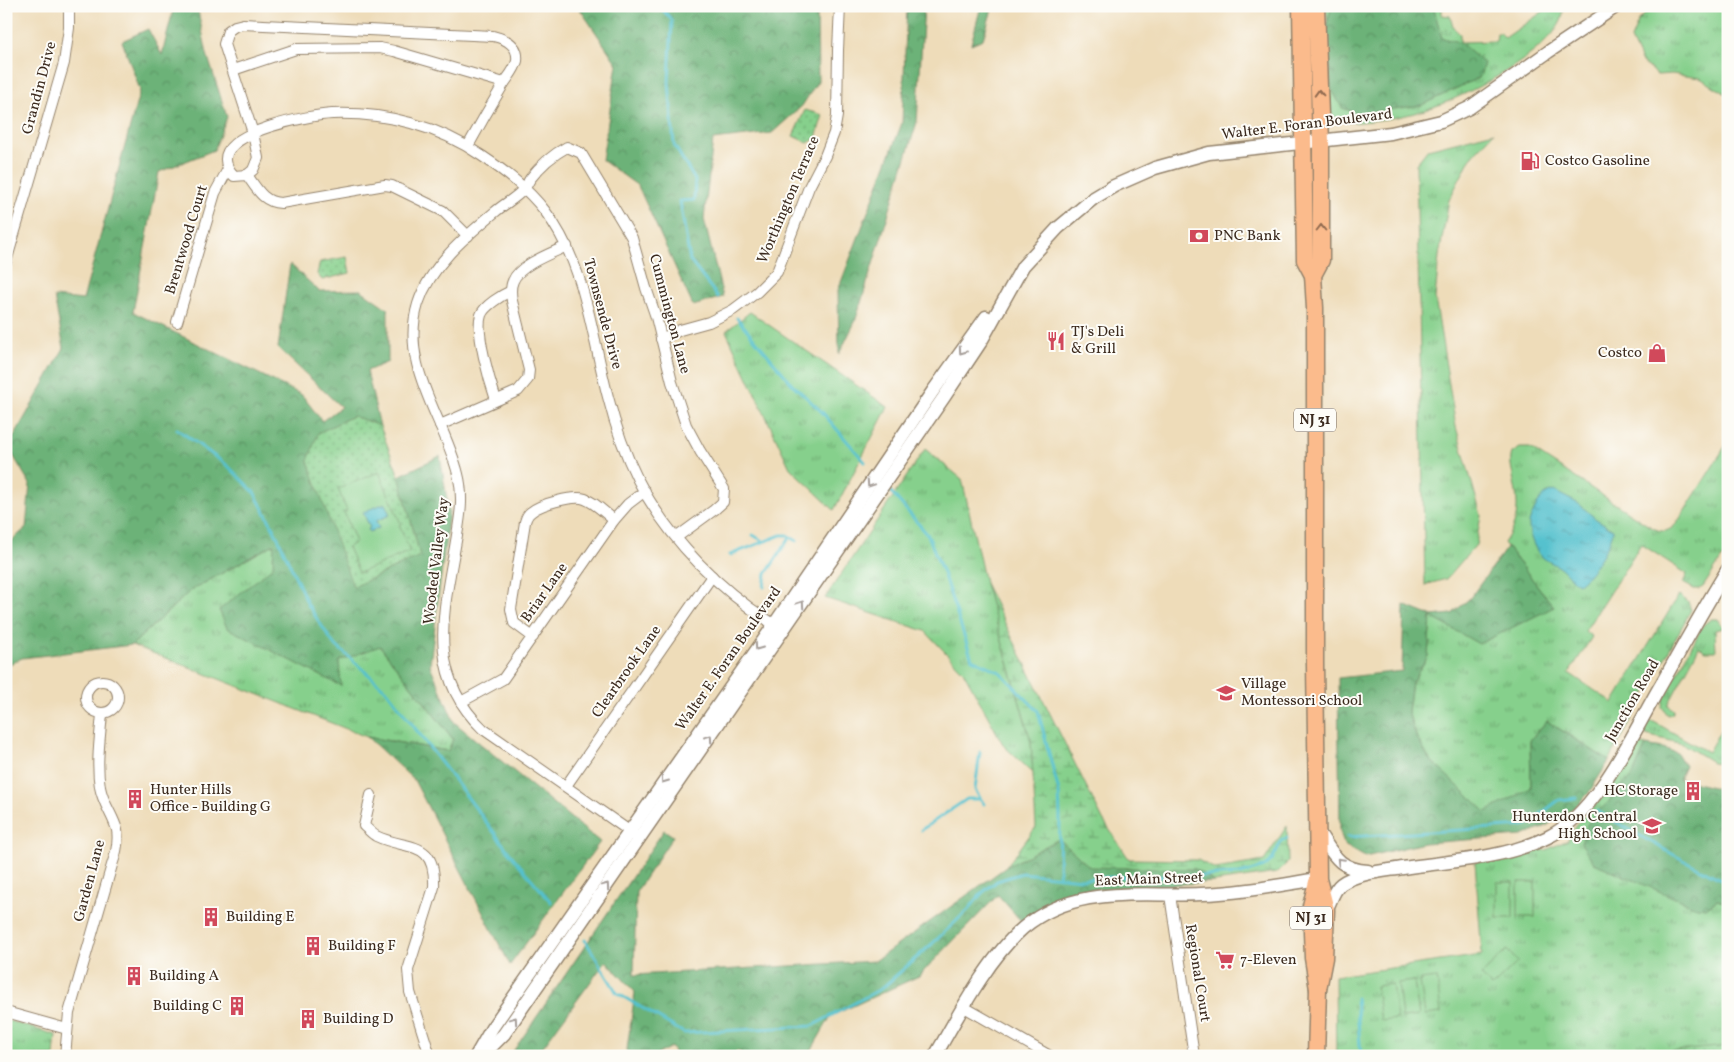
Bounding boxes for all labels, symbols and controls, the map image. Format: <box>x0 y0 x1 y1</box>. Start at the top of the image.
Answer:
street label: Grandin Drive <box>18 39 62 137</box>
one-way arrow <box>1314 89 1325 97</box>
street label: Walter E. Foran Boulevard <box>1220 104 1394 146</box>
street label: Worthington Terrace <box>753 133 825 267</box>
fuel station icon: Costco Gasoline <box>1519 150 1541 172</box>
place label: Costco Gasoline <box>1545 151 1650 172</box>
street label: Brentwood Court <box>160 183 214 297</box>
one-way arrow <box>1316 224 1326 232</box>
bank icon: PNC Bank <box>1188 225 1210 247</box>
place label: PNC Bank <box>1214 226 1281 247</box>
street label: Cummington Lane <box>643 252 695 376</box>
street label: Townsende Drive <box>577 256 627 372</box>
place label: TJ's Deli & Grill <box>1071 322 1124 360</box>
restaurant icon: TJ's Deli & Grill <box>1045 330 1067 352</box>
shop icon: Costco <box>1646 342 1668 364</box>
place label: Costco <box>1598 343 1642 364</box>
one-way arrow <box>959 345 968 354</box>
road number: NJ 31 <box>1294 408 1336 432</box>
one-way arrow <box>866 479 876 488</box>
street label: Wooded Valley Way <box>419 496 455 626</box>
street label: Briar Lane <box>517 559 573 627</box>
street label: Walter E. Foran Boulevard <box>671 583 787 735</box>
one-way arrow <box>795 600 804 610</box>
street label: Clearbrook Lane <box>587 622 667 722</box>
one-way arrow <box>755 641 764 651</box>
street label: Junction Road <box>1601 656 1665 746</box>
place label: Village Montessori School <box>1241 674 1362 712</box>
school or university icon: Village Montessori School <box>1215 682 1237 704</box>
one-way arrow <box>703 734 712 744</box>
one-way arrow <box>661 774 670 784</box>
place label: Hunter Hills Office - Building G <box>150 780 271 818</box>
building icon: HC Storage <box>1682 780 1704 802</box>
place label: HC Storage <box>1604 781 1678 802</box>
building icon: Hunter Hills Office - Building G <box>124 788 146 810</box>
place label: Hunterdon Central High School <box>1512 807 1637 845</box>
school or university icon: Hunterdon Central High School <box>1641 815 1663 837</box>
street label: Garden Lane <box>69 838 111 924</box>
one-way arrow <box>1337 858 1346 867</box>
street label: East Main Street <box>1094 868 1204 892</box>
one-way arrow <box>600 882 609 892</box>
building icon: Building E <box>200 906 222 928</box>
road number: NJ 31 <box>1290 906 1332 930</box>
place label: Building E <box>226 907 294 928</box>
street label: Regional Court <box>1179 922 1215 1024</box>
building icon: Building F <box>302 935 324 957</box>
place label: Building F <box>328 936 396 957</box>
supermarket icon: 7-Eleven <box>1214 949 1236 971</box>
place label: 7-Eleven <box>1240 950 1297 971</box>
building icon: Building A <box>123 965 145 987</box>
place label: Building A <box>149 966 219 987</box>
building icon: Building C <box>226 995 248 1017</box>
place label: Building C <box>153 996 222 1017</box>
building icon: Building D <box>297 1008 319 1030</box>
place label: Building D <box>323 1009 393 1030</box>
one-way arrow <box>508 1016 517 1025</box>

